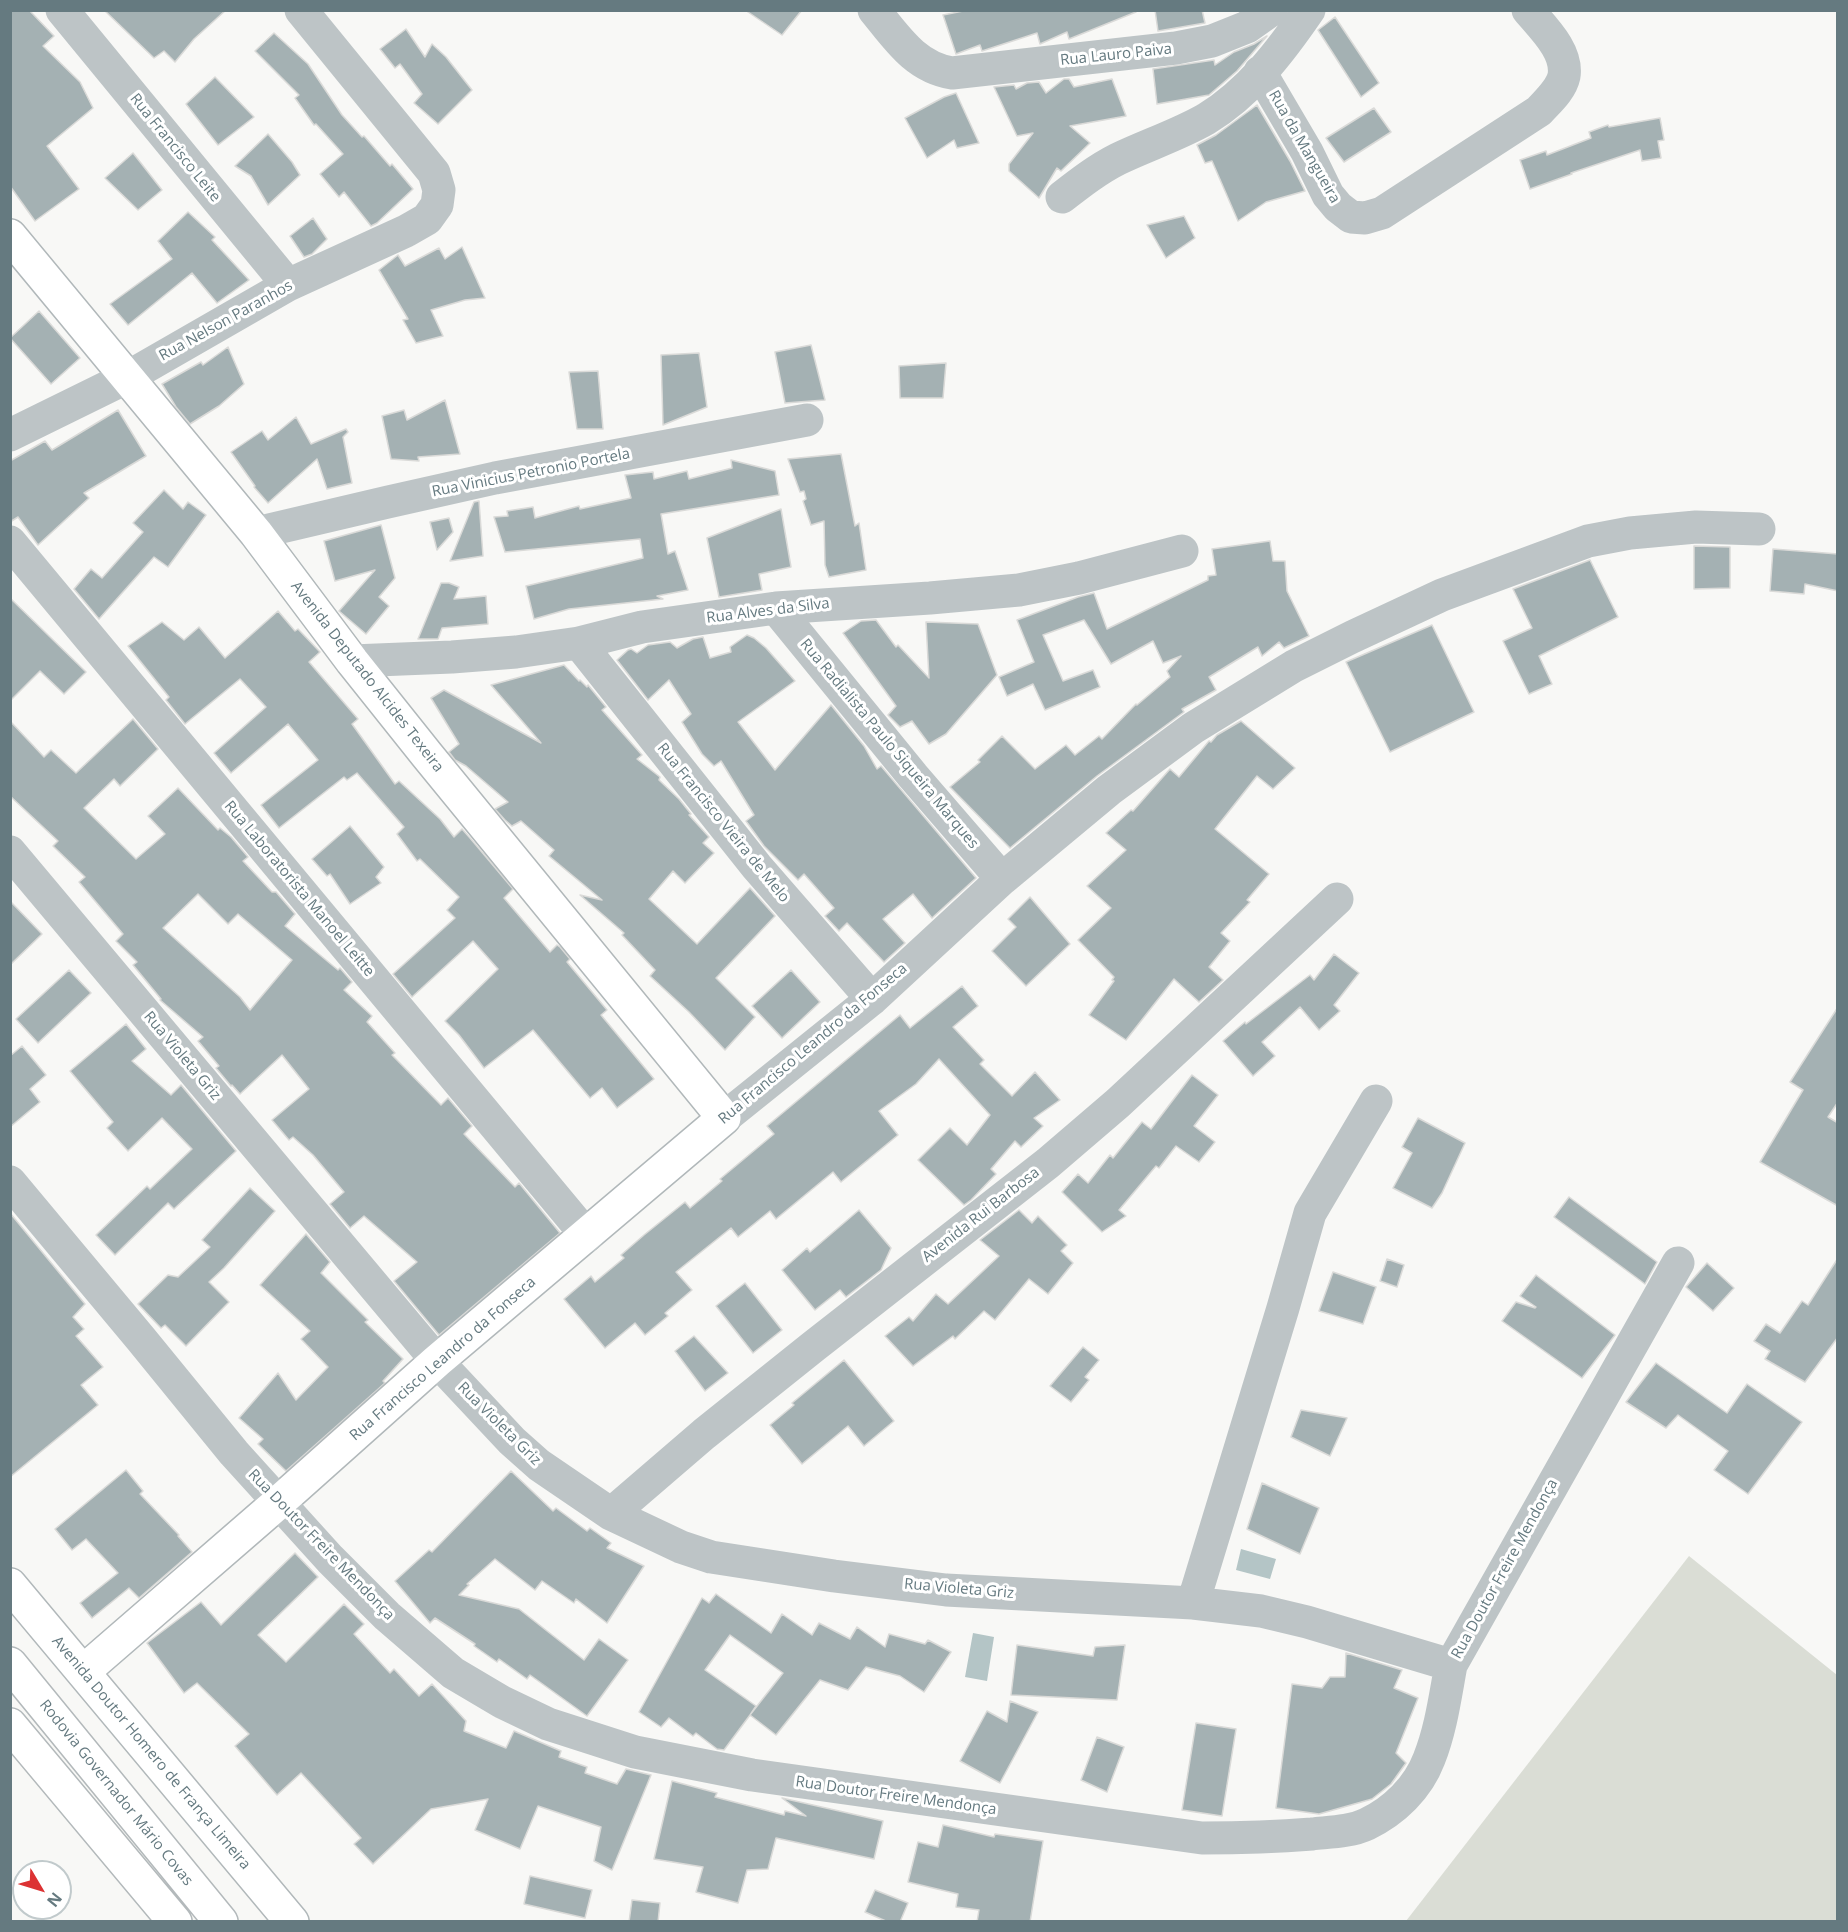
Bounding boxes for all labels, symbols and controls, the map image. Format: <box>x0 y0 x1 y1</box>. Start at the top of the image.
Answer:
street label: Rua Lauro Paiva <box>1059 40 1173 70</box>
street label: Rua da Mangueira <box>1264 87 1344 207</box>
street label: Rua Francisco Leite <box>126 90 224 206</box>
street label: Rua Nelson Paranhos <box>156 277 296 365</box>
street label: Rua Vinicius Petronio Portela <box>430 445 632 501</box>
street label: Avenida Deputado Alcides Texeira <box>287 578 447 776</box>
street label: Rua Alves da Silva <box>705 595 831 627</box>
street label: Rua Radialista Paulo Siqueira Marques <box>796 636 982 852</box>
street label: Rua Francisco Vieira de Melo <box>653 740 793 906</box>
street label: Rua Laboratorista Manoel Leitte <box>220 797 378 981</box>
street label: Rua Francisco Leandro da Fonseca <box>715 960 911 1128</box>
street label: Rua Violeta Griz <box>140 1008 224 1104</box>
street label: Avenida Rui Barbosa <box>919 1164 1043 1266</box>
street label: Rua Francisco Leandro da Fonseca <box>346 1273 540 1445</box>
street label: Rua Violeta Griz <box>454 1379 544 1469</box>
street label: Rua Doutor Freire Mendonça <box>244 1466 398 1624</box>
street label: Rua Doutor Freire Mendonça <box>1448 1476 1562 1662</box>
street label: Rua Violeta Griz <box>903 1575 1015 1603</box>
street label: Avenida Doutor Homero de França Limeira <box>48 1633 254 1873</box>
street label: Rodovia Governador Mário Covas <box>35 1696 197 1890</box>
street label: Rua Doutor Freire Mendonça <box>794 1773 998 1819</box>
north arrow <box>12 1860 72 1920</box>
text: N <box>42 1888 67 1912</box>

